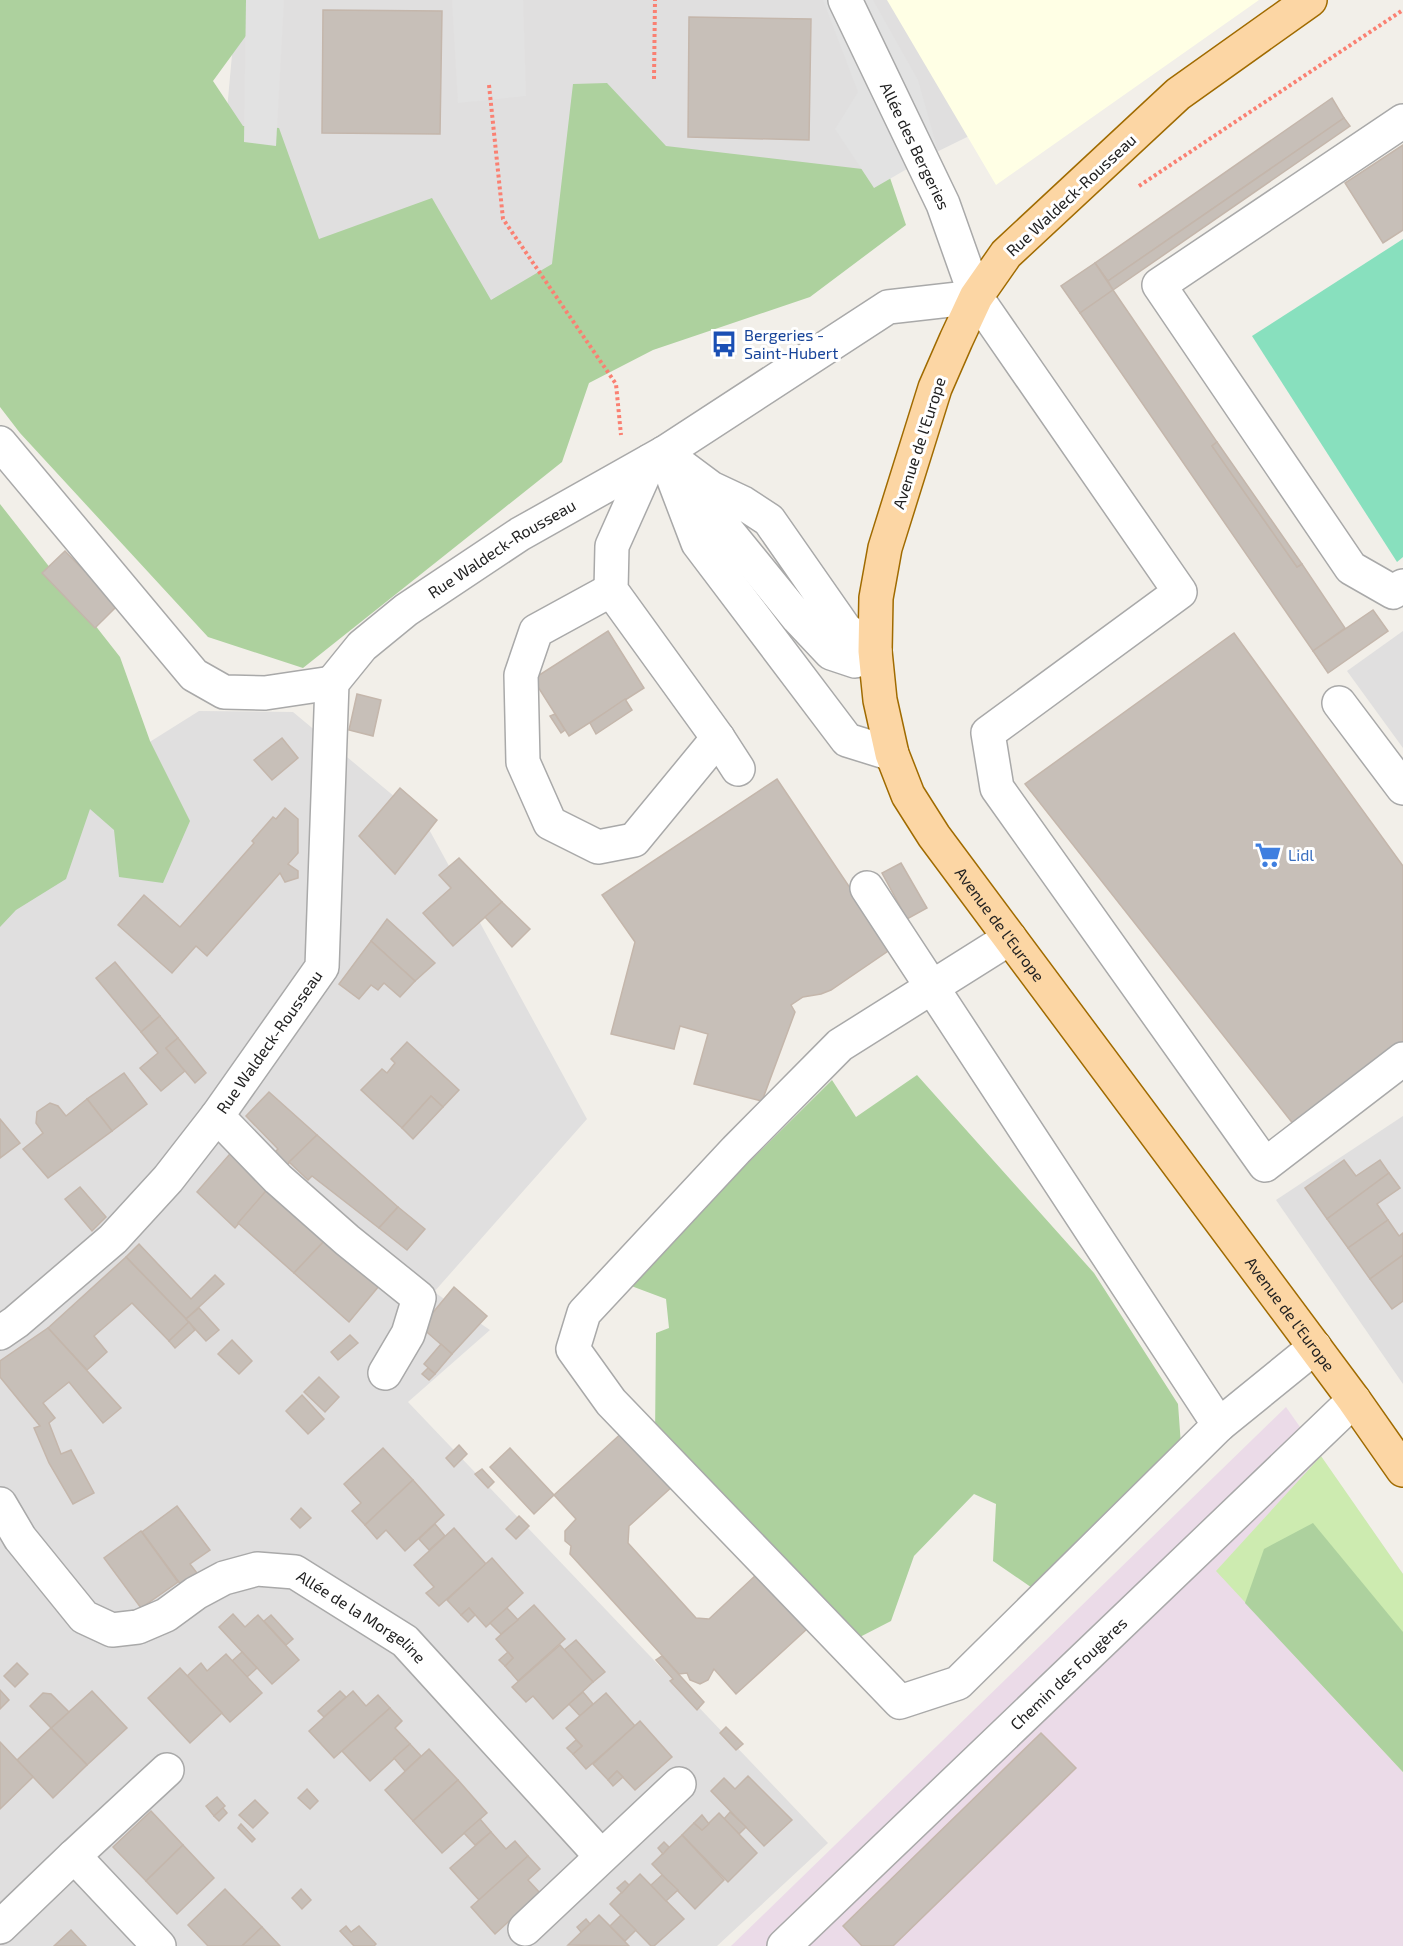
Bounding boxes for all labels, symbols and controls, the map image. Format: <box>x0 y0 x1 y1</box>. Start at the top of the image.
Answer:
street label: Allée des Bergeries <box>877 79 954 212</box>
street label: Rue Waldeck-Rousseau <box>1002 129 1140 260</box>
place label: Bergeries - Saint-Hubert <box>744 325 838 362</box>
bus stop icon: Bergeries - Saint-Hubert <box>709 329 739 359</box>
street label: Avenue de l'Europe <box>888 375 949 511</box>
street label: Rue Waldeck-Rousseau <box>424 495 579 602</box>
supermarket icon: Lidl <box>1253 840 1283 870</box>
place label: Lidl <box>1288 845 1314 864</box>
street label: Avenue de l'Europe <box>952 863 1049 985</box>
street label: Rue Waldeck-Rousseau <box>212 966 326 1117</box>
street label: Avenue de l'Europe <box>1242 1253 1339 1375</box>
street label: Allée de la Morgeline <box>294 1566 430 1667</box>
street label: Chemin des Fougères <box>1006 1613 1130 1733</box>

